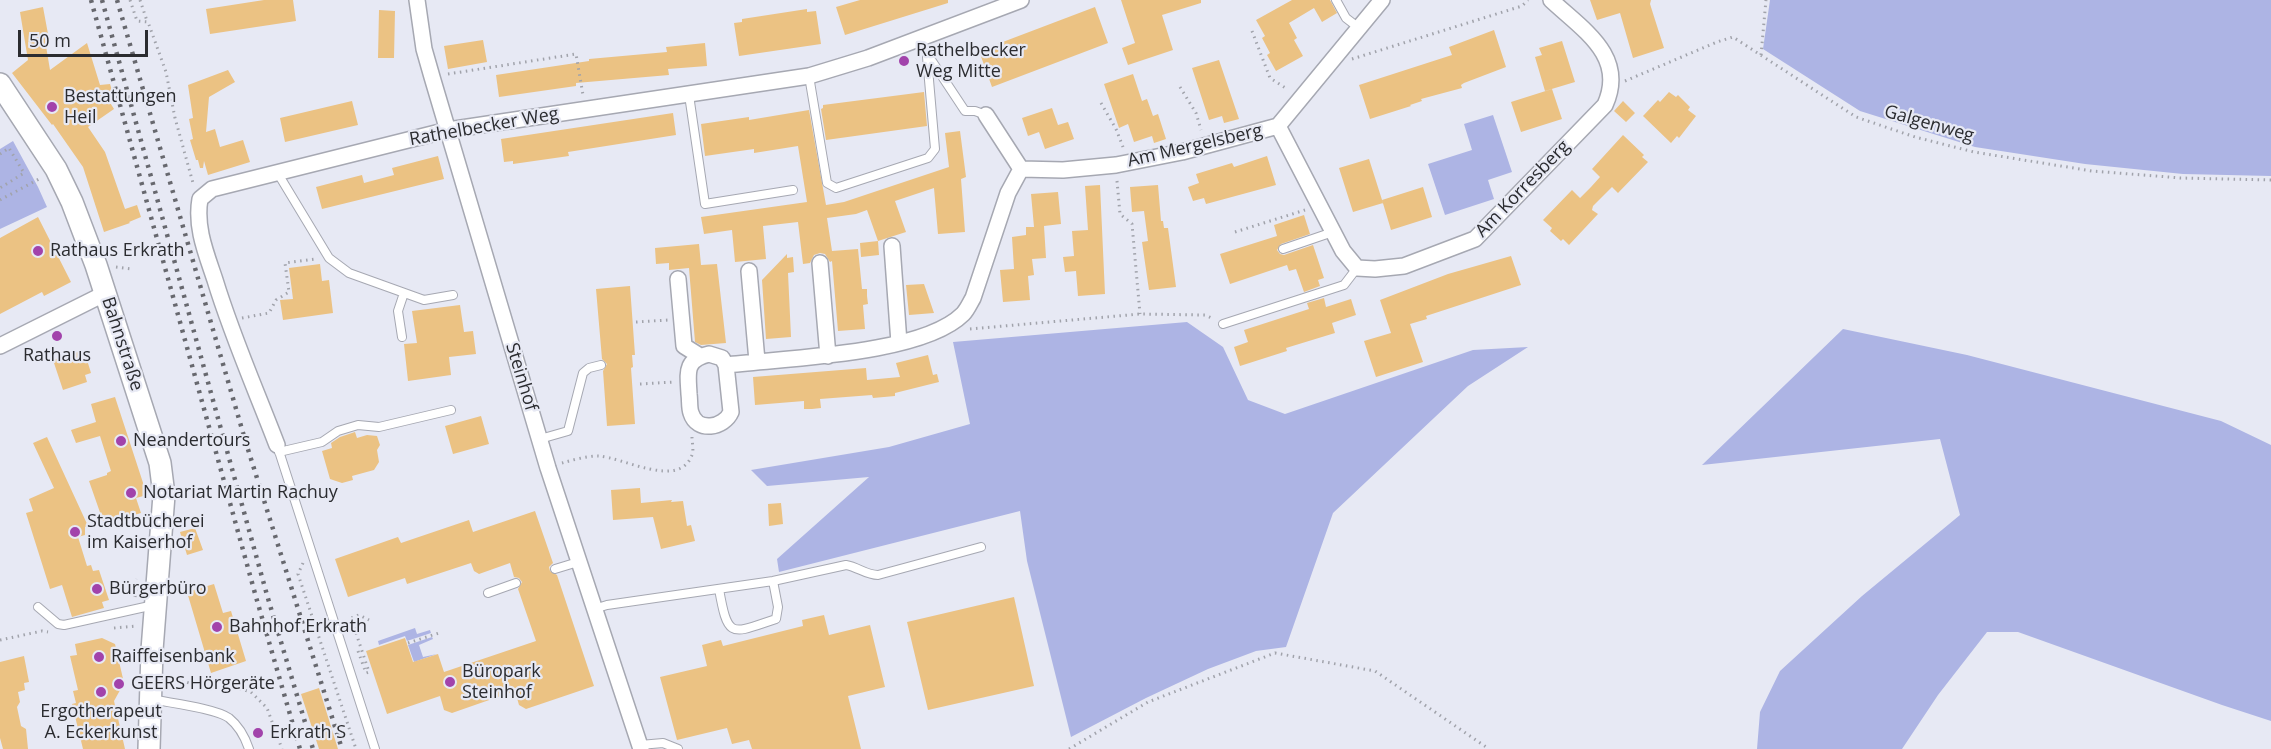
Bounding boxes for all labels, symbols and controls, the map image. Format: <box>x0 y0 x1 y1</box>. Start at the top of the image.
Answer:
scale bar <box>21 18 152 56</box>
text: 50 m <box>29 28 71 52</box>
place label: Rathelbecker Weg Mitte <box>916 40 1026 82</box>
marker: Rathelbecker Weg Mitte <box>897 54 911 68</box>
place label: Bestattungen Heil <box>64 86 177 128</box>
marker: Bestattungen Heil <box>45 100 59 114</box>
street label: Galgenweg <box>1882 101 1976 147</box>
street label: Rathelbecker Weg <box>408 103 560 151</box>
street label: Am Mergelsberg <box>1126 120 1264 172</box>
street label: Am Korresberg <box>1471 136 1575 242</box>
place label: Rathaus Erkrath <box>50 240 184 262</box>
marker: Rathaus Erkrath <box>31 244 45 258</box>
street label: Bahnstraße <box>97 294 147 394</box>
marker: Rathaus <box>50 329 64 343</box>
street label: Steinhof <box>500 340 542 414</box>
place label: Rathaus <box>23 345 91 367</box>
place label: Neandertours <box>133 430 250 452</box>
marker: Neandertours <box>114 434 128 448</box>
place label: Notariat Martin Rachuy <box>143 482 338 504</box>
marker: Notariat Martin Rachuy <box>124 486 138 500</box>
place label: Stadtbücherei im Kaiserhof <box>87 511 205 554</box>
marker: Stadtbücherei im Kaiserhof <box>68 525 82 539</box>
place label: Bürgerbüro <box>109 578 206 600</box>
marker: Bürgerbüro <box>90 582 104 596</box>
place label: Bahnhof Erkrath <box>229 616 367 638</box>
marker: Bahnhof Erkrath <box>210 620 224 634</box>
place label: Raiffeisenbank <box>111 646 235 668</box>
marker: Raiffeisenbank <box>92 650 106 664</box>
place label: Büropark Steinhof <box>462 661 541 704</box>
place label: GEERS Hörgeräte <box>131 673 275 695</box>
marker: Büropark Steinhof <box>443 675 457 689</box>
marker: GEERS Hörgeräte <box>112 677 126 691</box>
marker: Ergotherapeut A. Eckerkunst <box>94 685 108 699</box>
place label: Ergotherapeut A. Eckerkunst <box>40 701 162 744</box>
place label: Erkrath S <box>270 722 346 744</box>
marker: Erkrath S <box>251 726 265 740</box>

